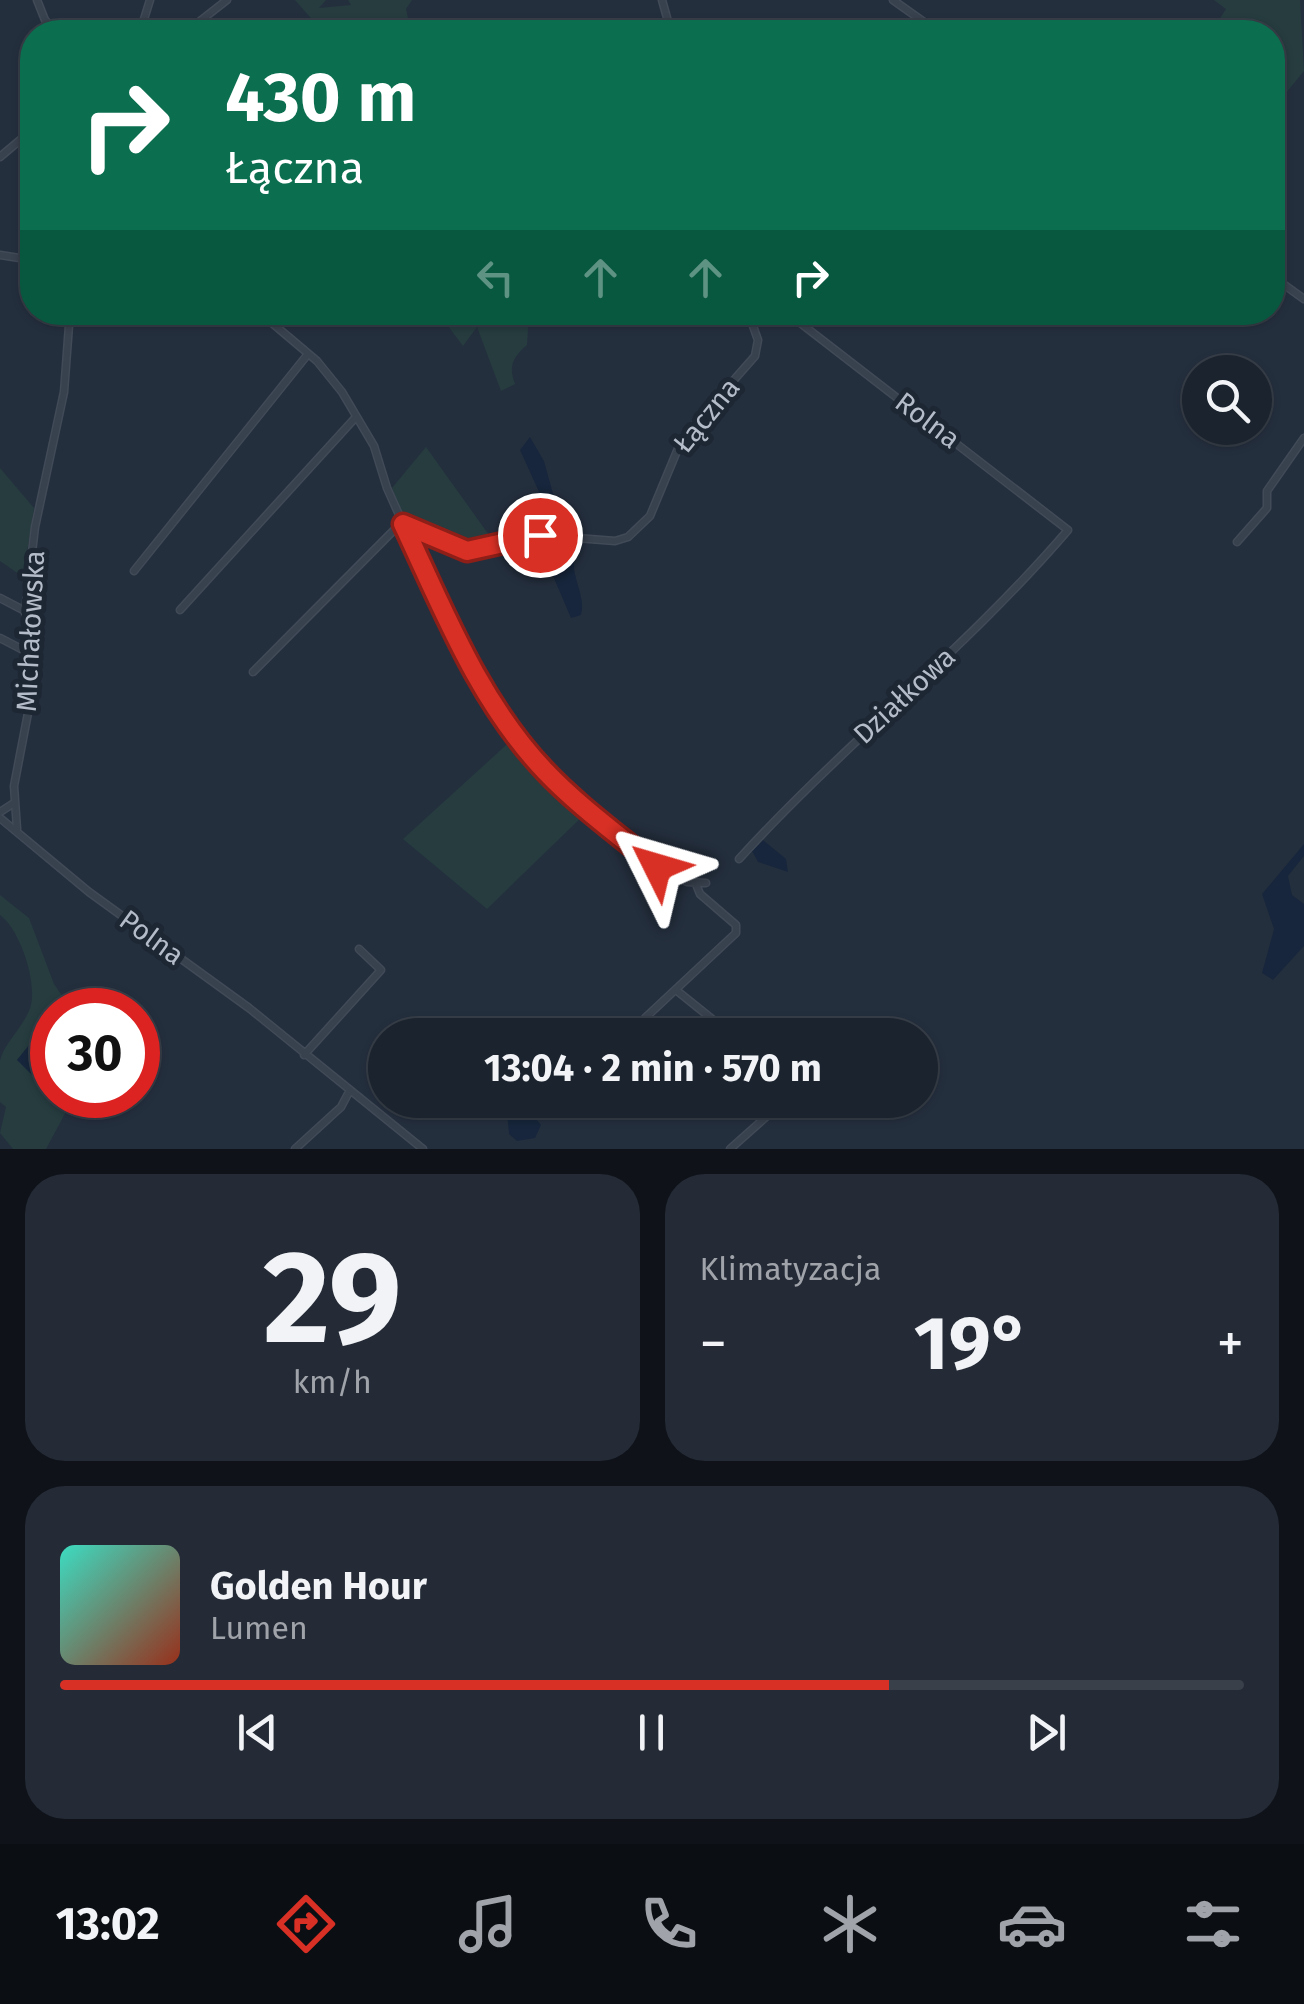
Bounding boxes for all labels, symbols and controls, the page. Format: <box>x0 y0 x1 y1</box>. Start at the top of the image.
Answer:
text: 430 m <box>225 56 417 140</box>
icon: right <box>60 60 190 190</box>
text: Łączna <box>225 141 364 195</box>
icon: left <box>468 250 523 305</box>
icon: ahead <box>573 250 628 305</box>
icon: ahead <box>678 250 733 305</box>
icon: right <box>783 250 838 305</box>
map controls <box>1182 355 1272 445</box>
button: search <box>1182 355 1272 445</box>
street label: Łączna <box>666 371 746 459</box>
street label: Rolna <box>889 385 967 455</box>
pin <box>498 493 583 578</box>
icon: arrive <box>513 508 568 563</box>
street label: Michałowska <box>10 550 51 713</box>
street label: Działkowa <box>847 640 962 751</box>
position arrow <box>605 815 709 919</box>
street label: Polna <box>113 903 190 972</box>
speed limit sign: 30 <box>30 988 160 1118</box>
text: 13:04 · 2 min · 570 m <box>484 1045 822 1091</box>
text: 29 <box>263 1220 402 1376</box>
text: Klimatyzacja <box>700 1250 881 1288</box>
text: 19° <box>914 1299 1030 1389</box>
text: − <box>700 1311 727 1377</box>
text: + <box>1217 1311 1244 1377</box>
text: km/h <box>293 1363 372 1401</box>
text: Golden Hour <box>210 1563 427 1609</box>
text: Lumen <box>210 1609 308 1647</box>
icon: previous <box>230 1705 285 1760</box>
icon: pause <box>624 1705 679 1760</box>
icon: next <box>1019 1705 1074 1760</box>
icon: directions <box>271 1889 341 1959</box>
icon: music <box>453 1889 523 1959</box>
icon: phone <box>634 1889 704 1959</box>
icon: climate <box>815 1889 885 1959</box>
icon: car <box>997 1889 1067 1959</box>
icon: filters <box>1178 1889 1248 1959</box>
text: 13:02 <box>56 1897 160 1951</box>

